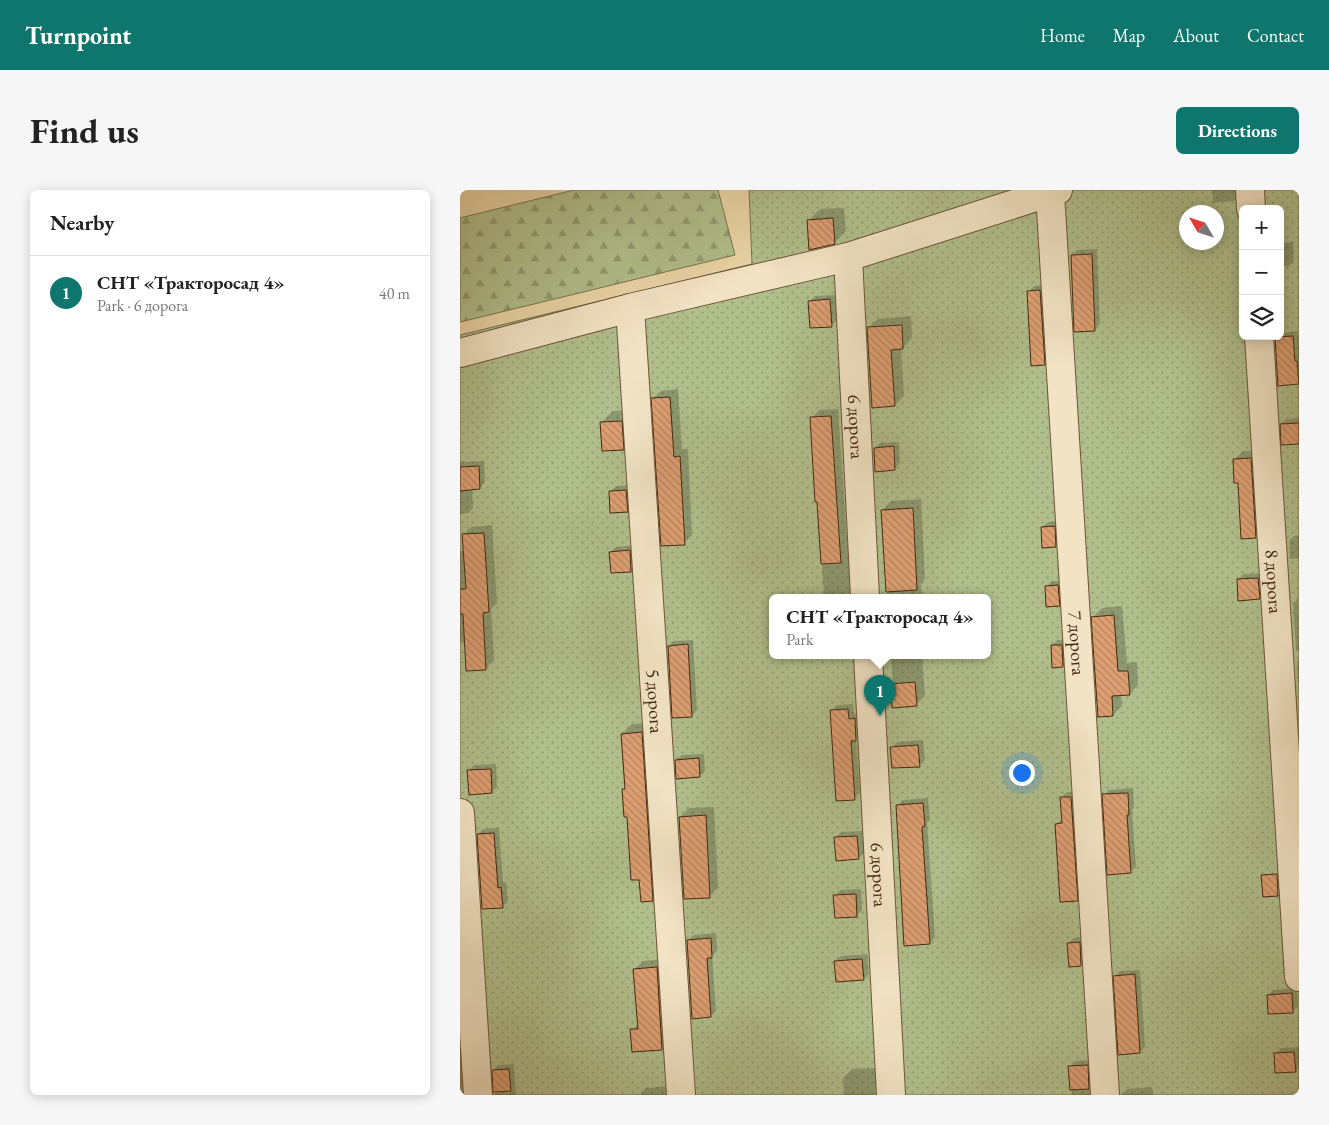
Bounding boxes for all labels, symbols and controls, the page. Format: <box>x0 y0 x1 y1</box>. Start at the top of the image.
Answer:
text: Turnpoint <box>25 20 131 51</box>
text: Home <box>1040 24 1085 47</box>
text: Map <box>1113 24 1145 47</box>
text: About <box>1173 24 1219 47</box>
text: Contact <box>1247 24 1304 47</box>
button: Directions <box>1176 107 1299 154</box>
text: Find us <box>30 108 139 153</box>
north arrow <box>1179 205 1224 250</box>
map controls <box>1239 205 1284 340</box>
button: + <box>1239 205 1284 250</box>
text: Nearby <box>50 209 114 236</box>
button: − <box>1239 250 1284 295</box>
text: СНТ «Тракторосад 4» <box>97 270 285 295</box>
text: 1 <box>62 283 70 304</box>
text: 40 m <box>379 283 410 304</box>
text: Park · 6 дорога <box>97 295 188 316</box>
button: layers <box>1239 295 1284 340</box>
street label: 6 дорога <box>842 394 871 460</box>
street label: 8 дорога <box>1260 549 1289 615</box>
popup <box>769 594 991 659</box>
text: СНТ «Тракторосад 4» <box>786 604 974 629</box>
street label: 7 дорога <box>1063 610 1092 677</box>
text: Park <box>786 629 813 650</box>
street label: 5 дорога <box>641 668 670 735</box>
pin: 1 <box>864 675 896 716</box>
your location <box>1009 760 1035 786</box>
street label: 6 дорога <box>865 842 894 908</box>

